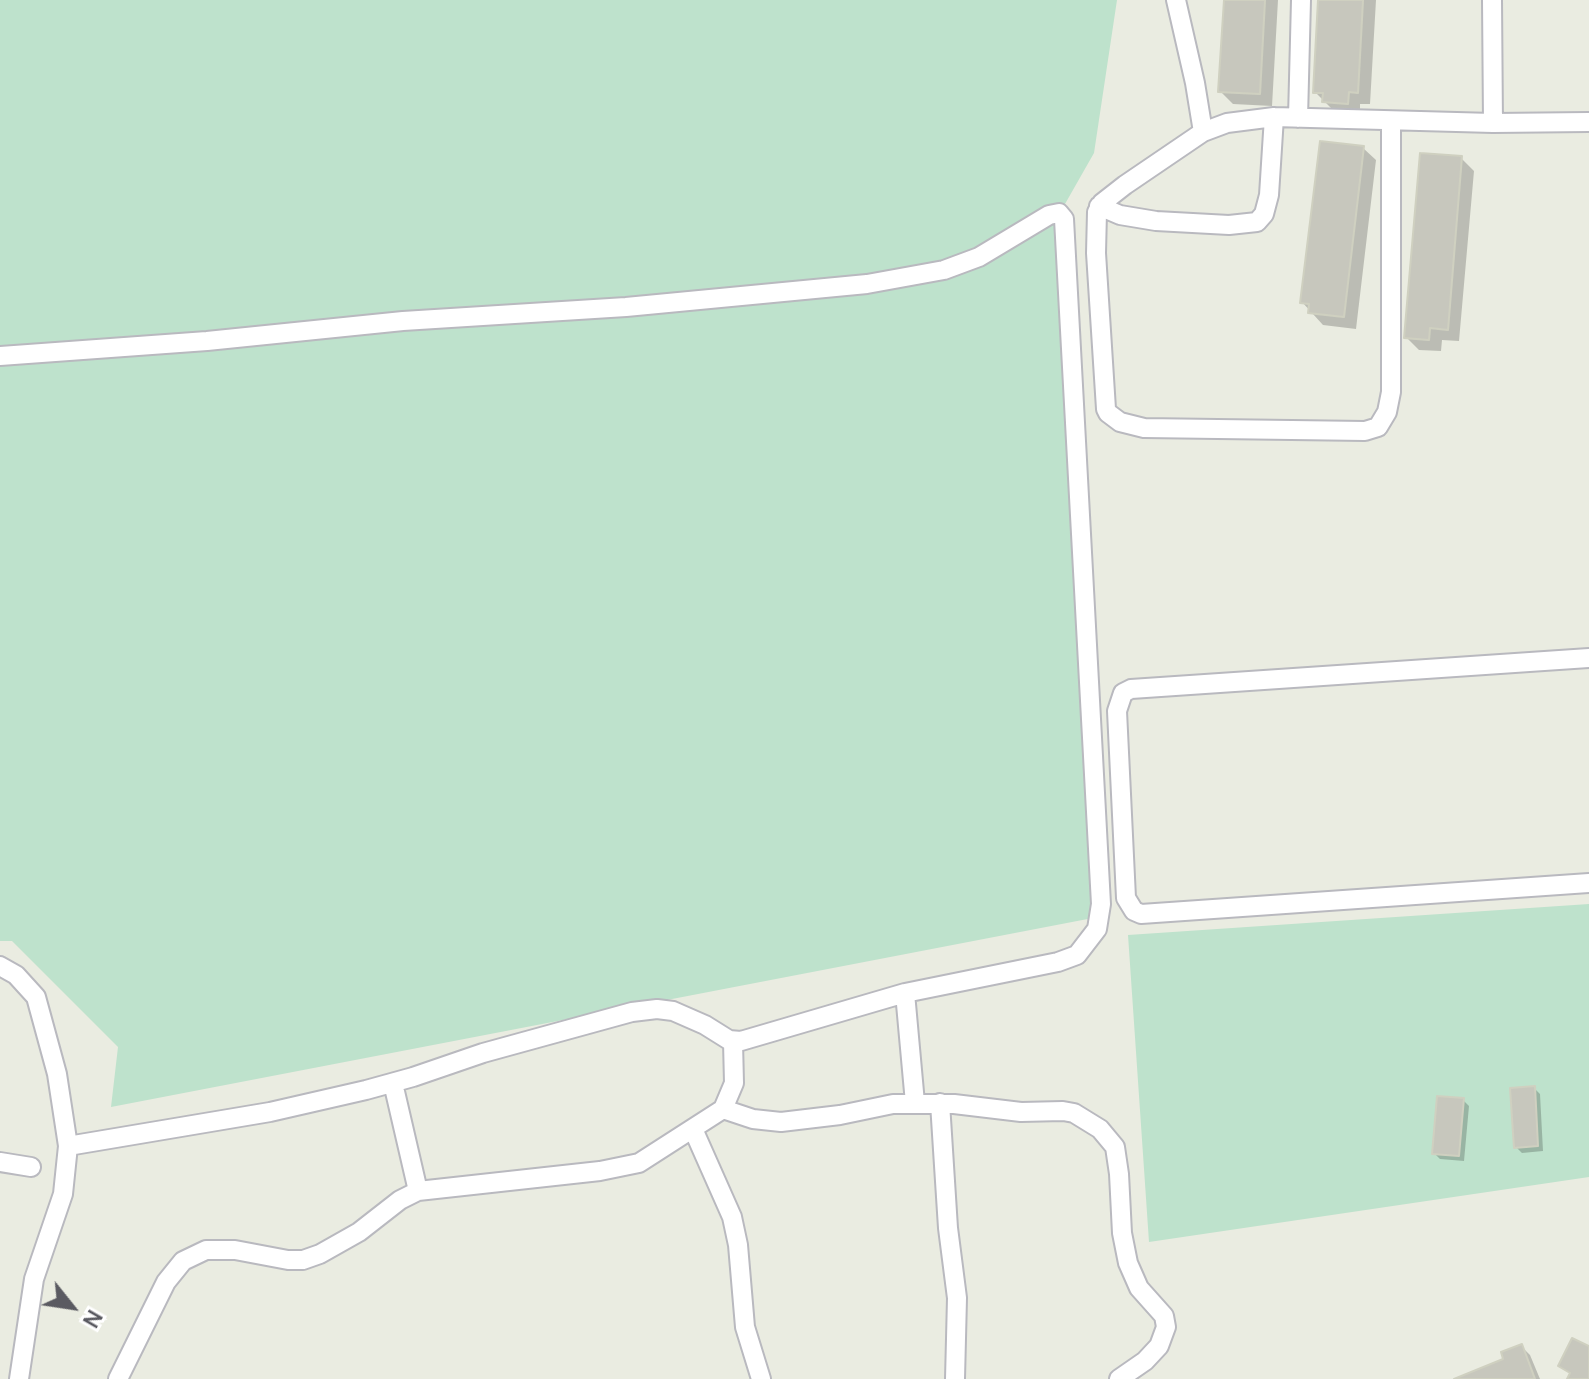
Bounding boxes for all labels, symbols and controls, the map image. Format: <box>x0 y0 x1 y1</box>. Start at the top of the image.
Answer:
north arrow <box>32 1267 112 1347</box>
text: N <box>76 1305 110 1333</box>

